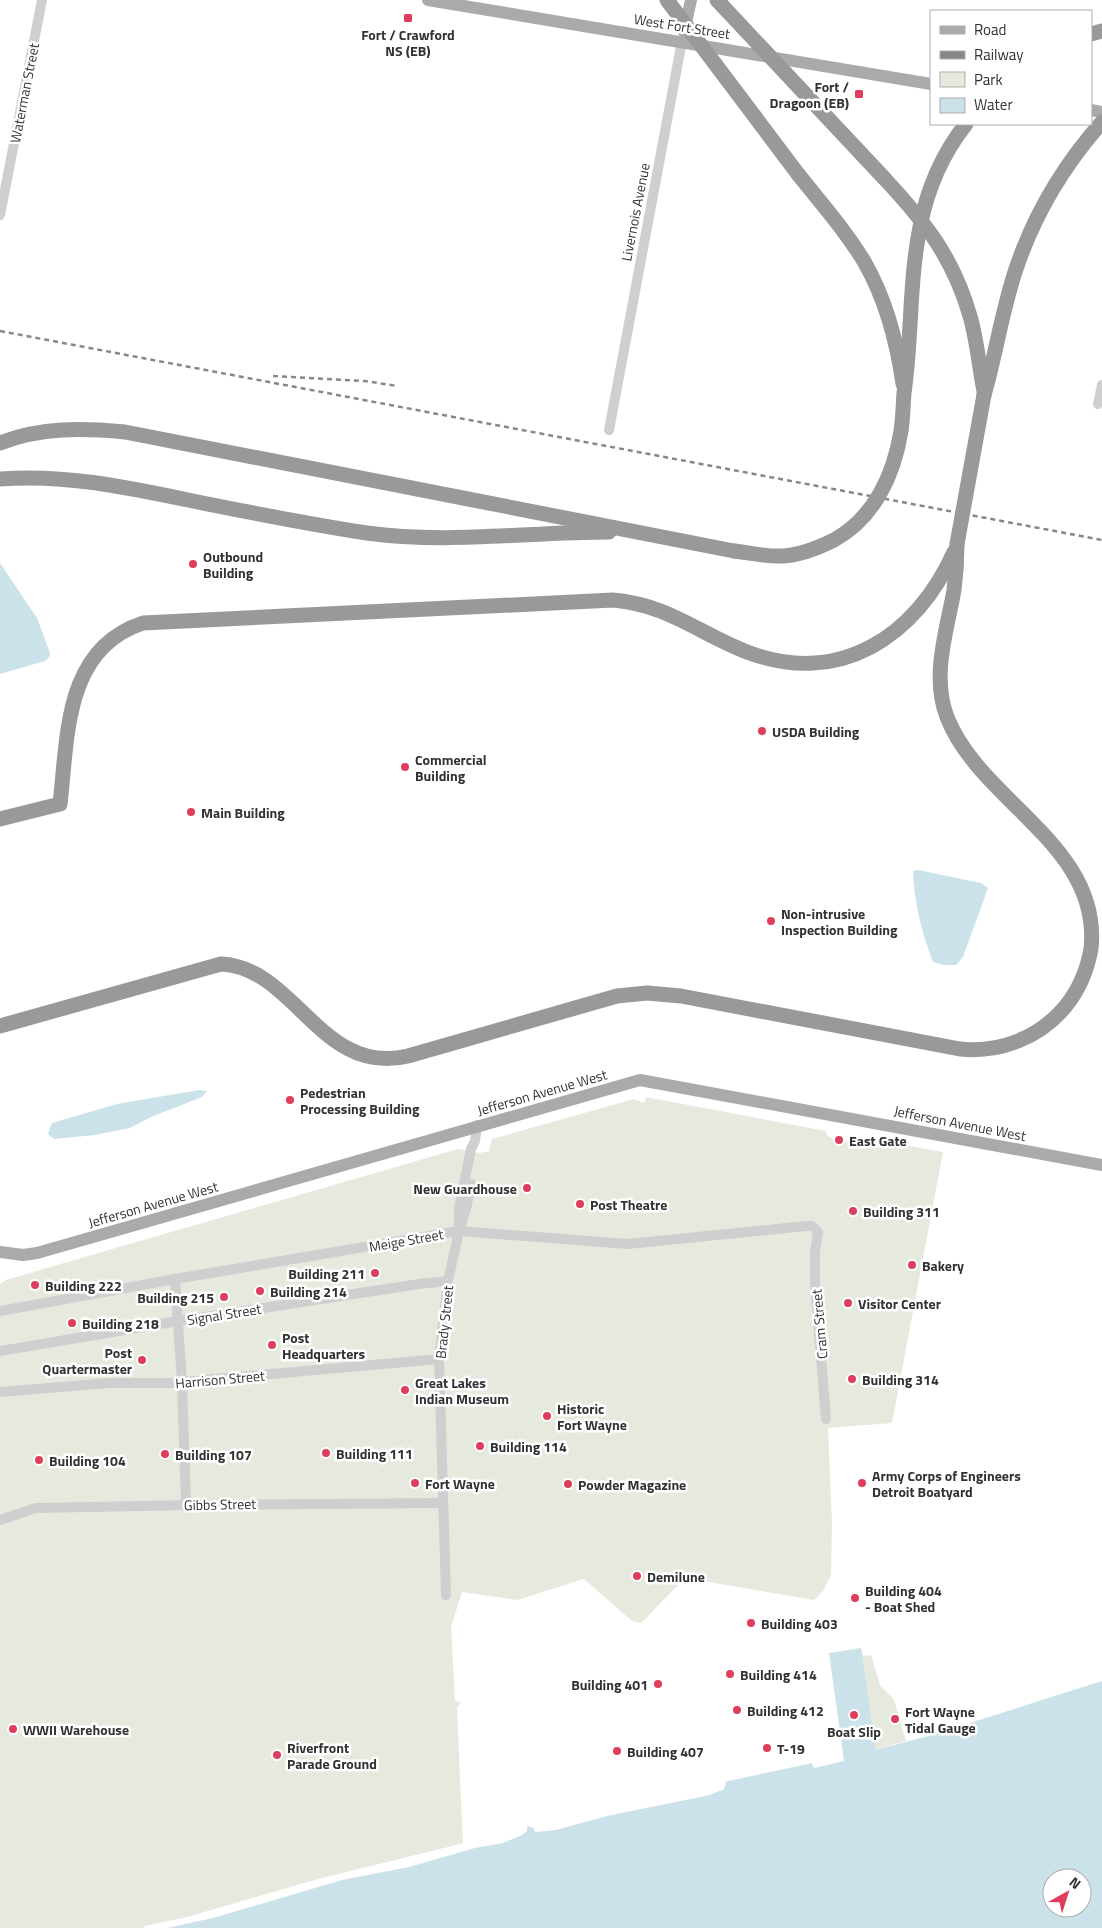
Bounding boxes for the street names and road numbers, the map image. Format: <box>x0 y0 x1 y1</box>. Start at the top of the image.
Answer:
street label: West Fort Street <box>632 8 732 44</box>
street label: Waterman Street <box>4 41 44 145</box>
street label: Livernois Avenue <box>615 161 655 263</box>
street label: Jefferson Avenue West <box>475 1063 609 1121</box>
street label: Jefferson Avenue West <box>892 1100 1028 1146</box>
street label: Jefferson Avenue West <box>86 1175 220 1233</box>
street label: Meige Street <box>367 1223 445 1257</box>
street label: Brady Street <box>430 1284 458 1360</box>
street label: Cram Street <box>805 1288 833 1360</box>
street label: Signal Street <box>185 1298 263 1330</box>
street label: Harrison Street <box>174 1365 266 1393</box>
street label: Gibbs Street <box>184 1493 256 1515</box>

